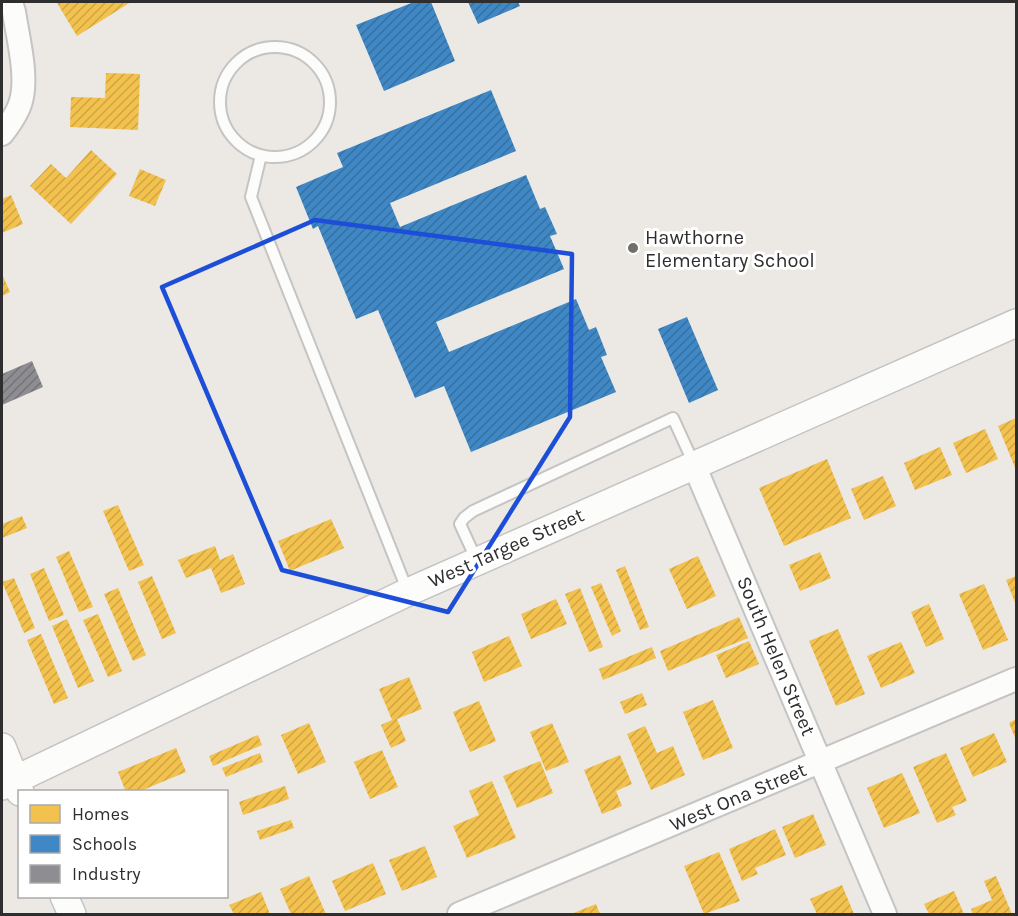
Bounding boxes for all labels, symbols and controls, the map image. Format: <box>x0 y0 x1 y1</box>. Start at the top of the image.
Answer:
place label: Hawthorne Elementary School <box>645 226 815 272</box>
marker: Hawthorne Elementary School <box>626 241 640 255</box>
street label: West Targee Street <box>425 503 588 593</box>
street label: South Helen Street <box>732 573 820 739</box>
street label: West Ona Street <box>666 758 810 836</box>
legend <box>18 790 228 898</box>
text: Homes <box>72 803 129 825</box>
text: Schools <box>72 833 137 855</box>
text: Industry <box>72 863 141 885</box>

